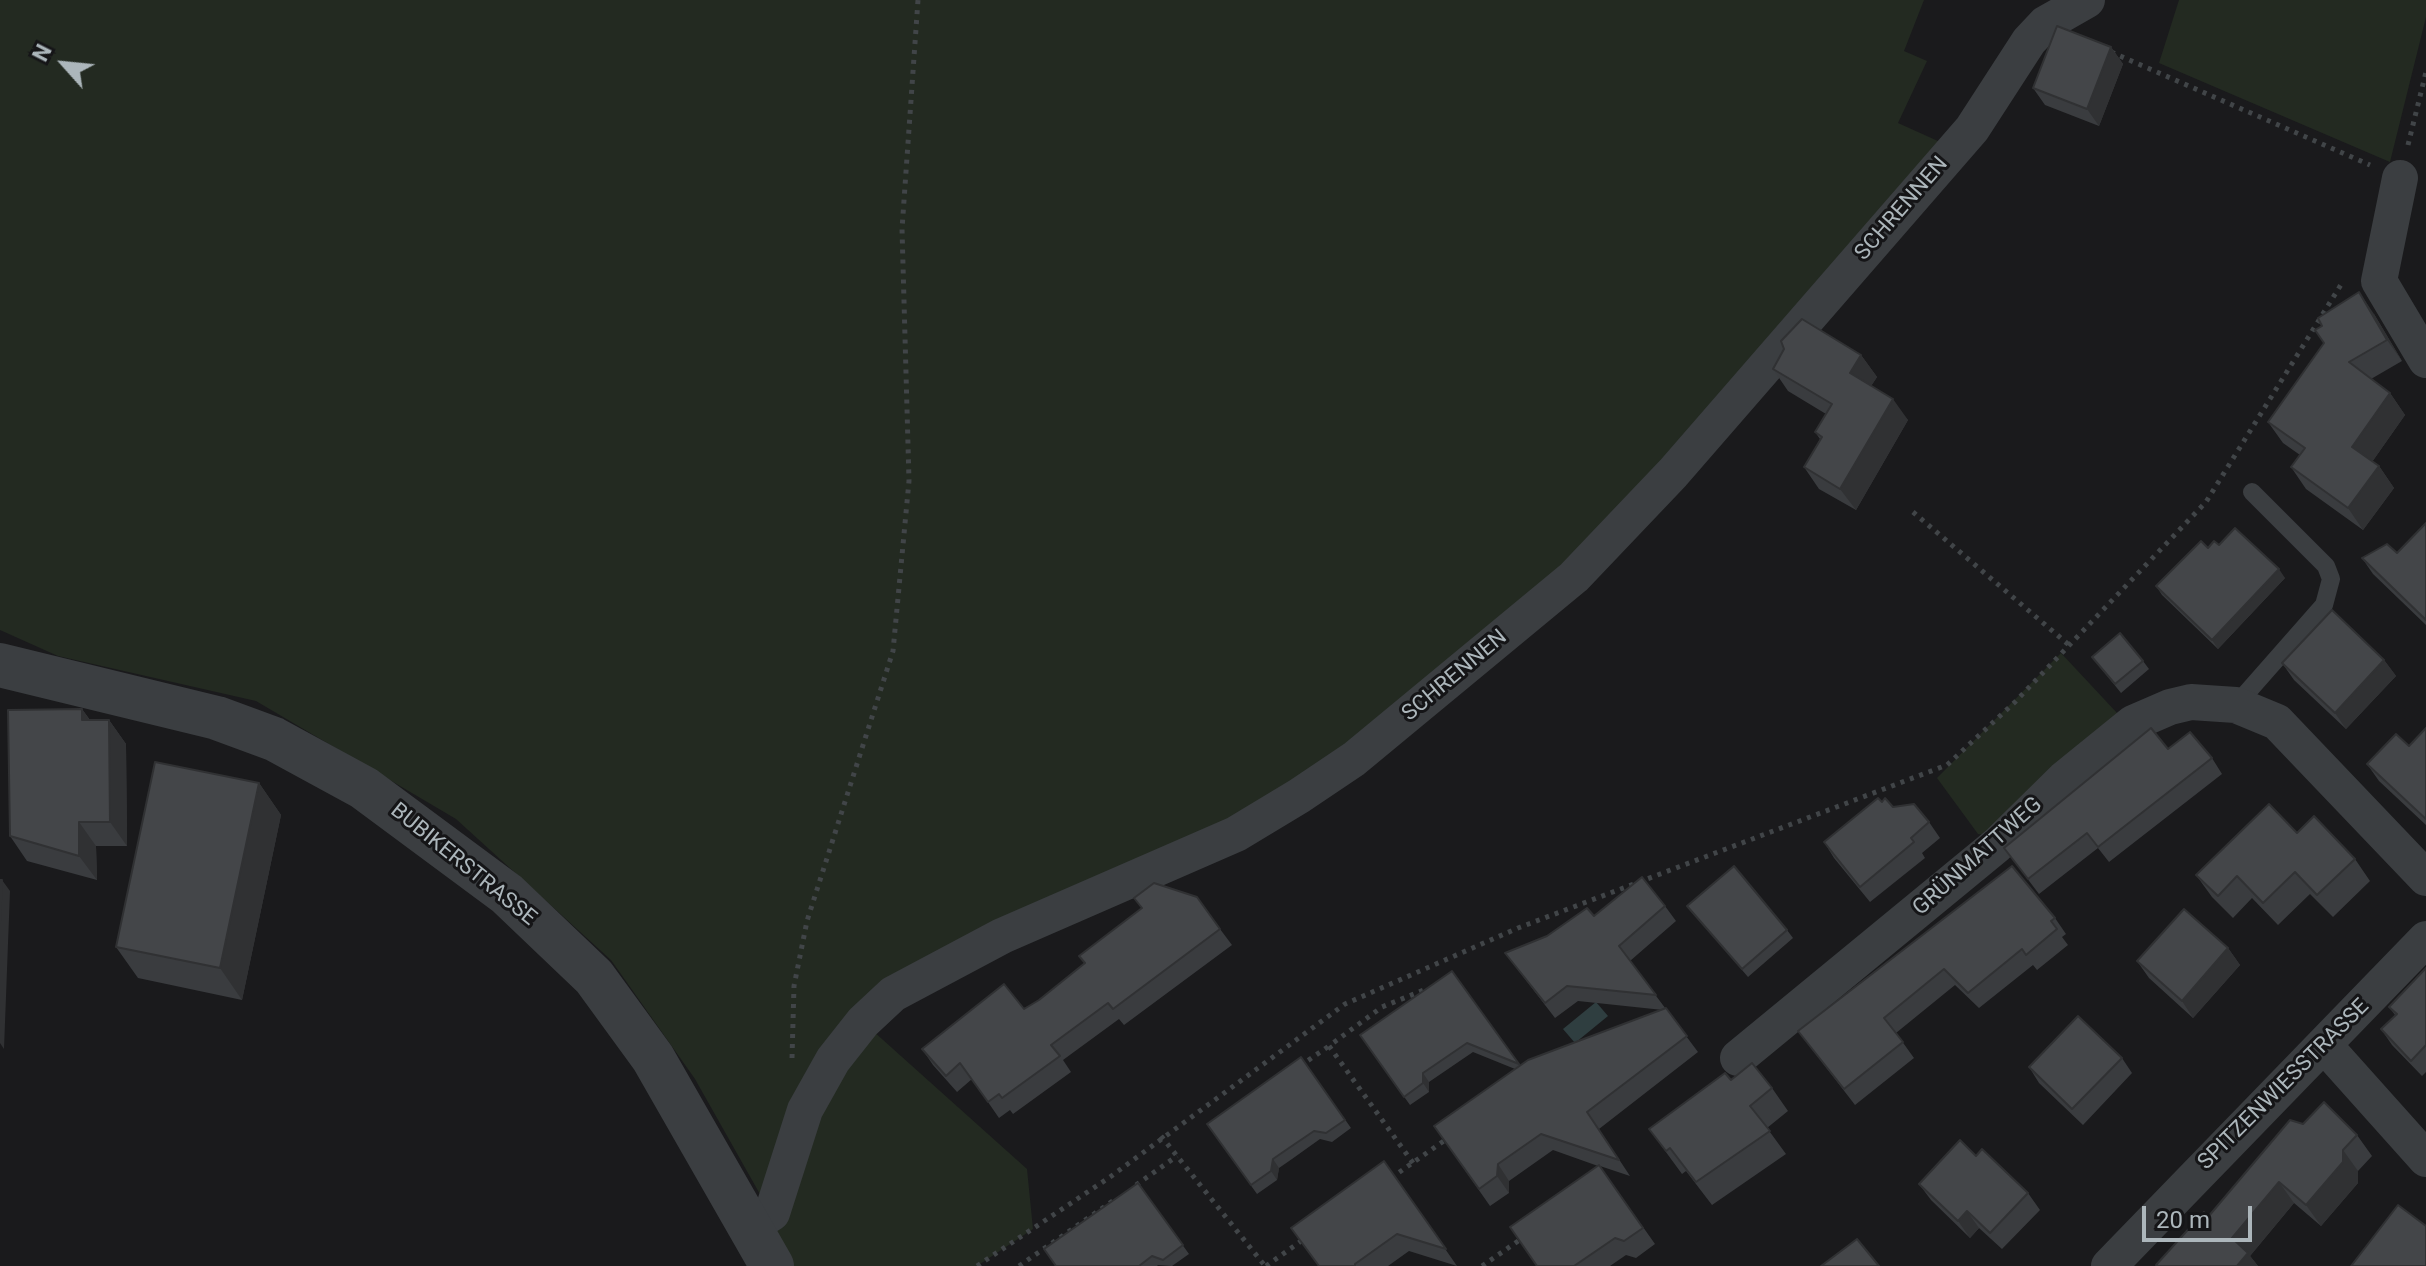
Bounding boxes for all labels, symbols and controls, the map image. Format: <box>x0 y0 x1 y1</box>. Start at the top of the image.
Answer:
north arrow <box>24 24 104 104</box>
text: N <box>28 40 57 65</box>
street label: SCHRENNEN <box>1850 152 1954 266</box>
street label: SCHRENNEN <box>1397 625 1513 727</box>
street label: GRÜNMATTWEG <box>1908 792 2048 922</box>
street label: BUBIKERSTRASSE <box>385 798 541 932</box>
street label: SPITZENWIESSTRASSE <box>2193 994 2375 1176</box>
scale bar <box>2146 1190 2256 1240</box>
text: 20 m <box>2156 1206 2210 1234</box>

